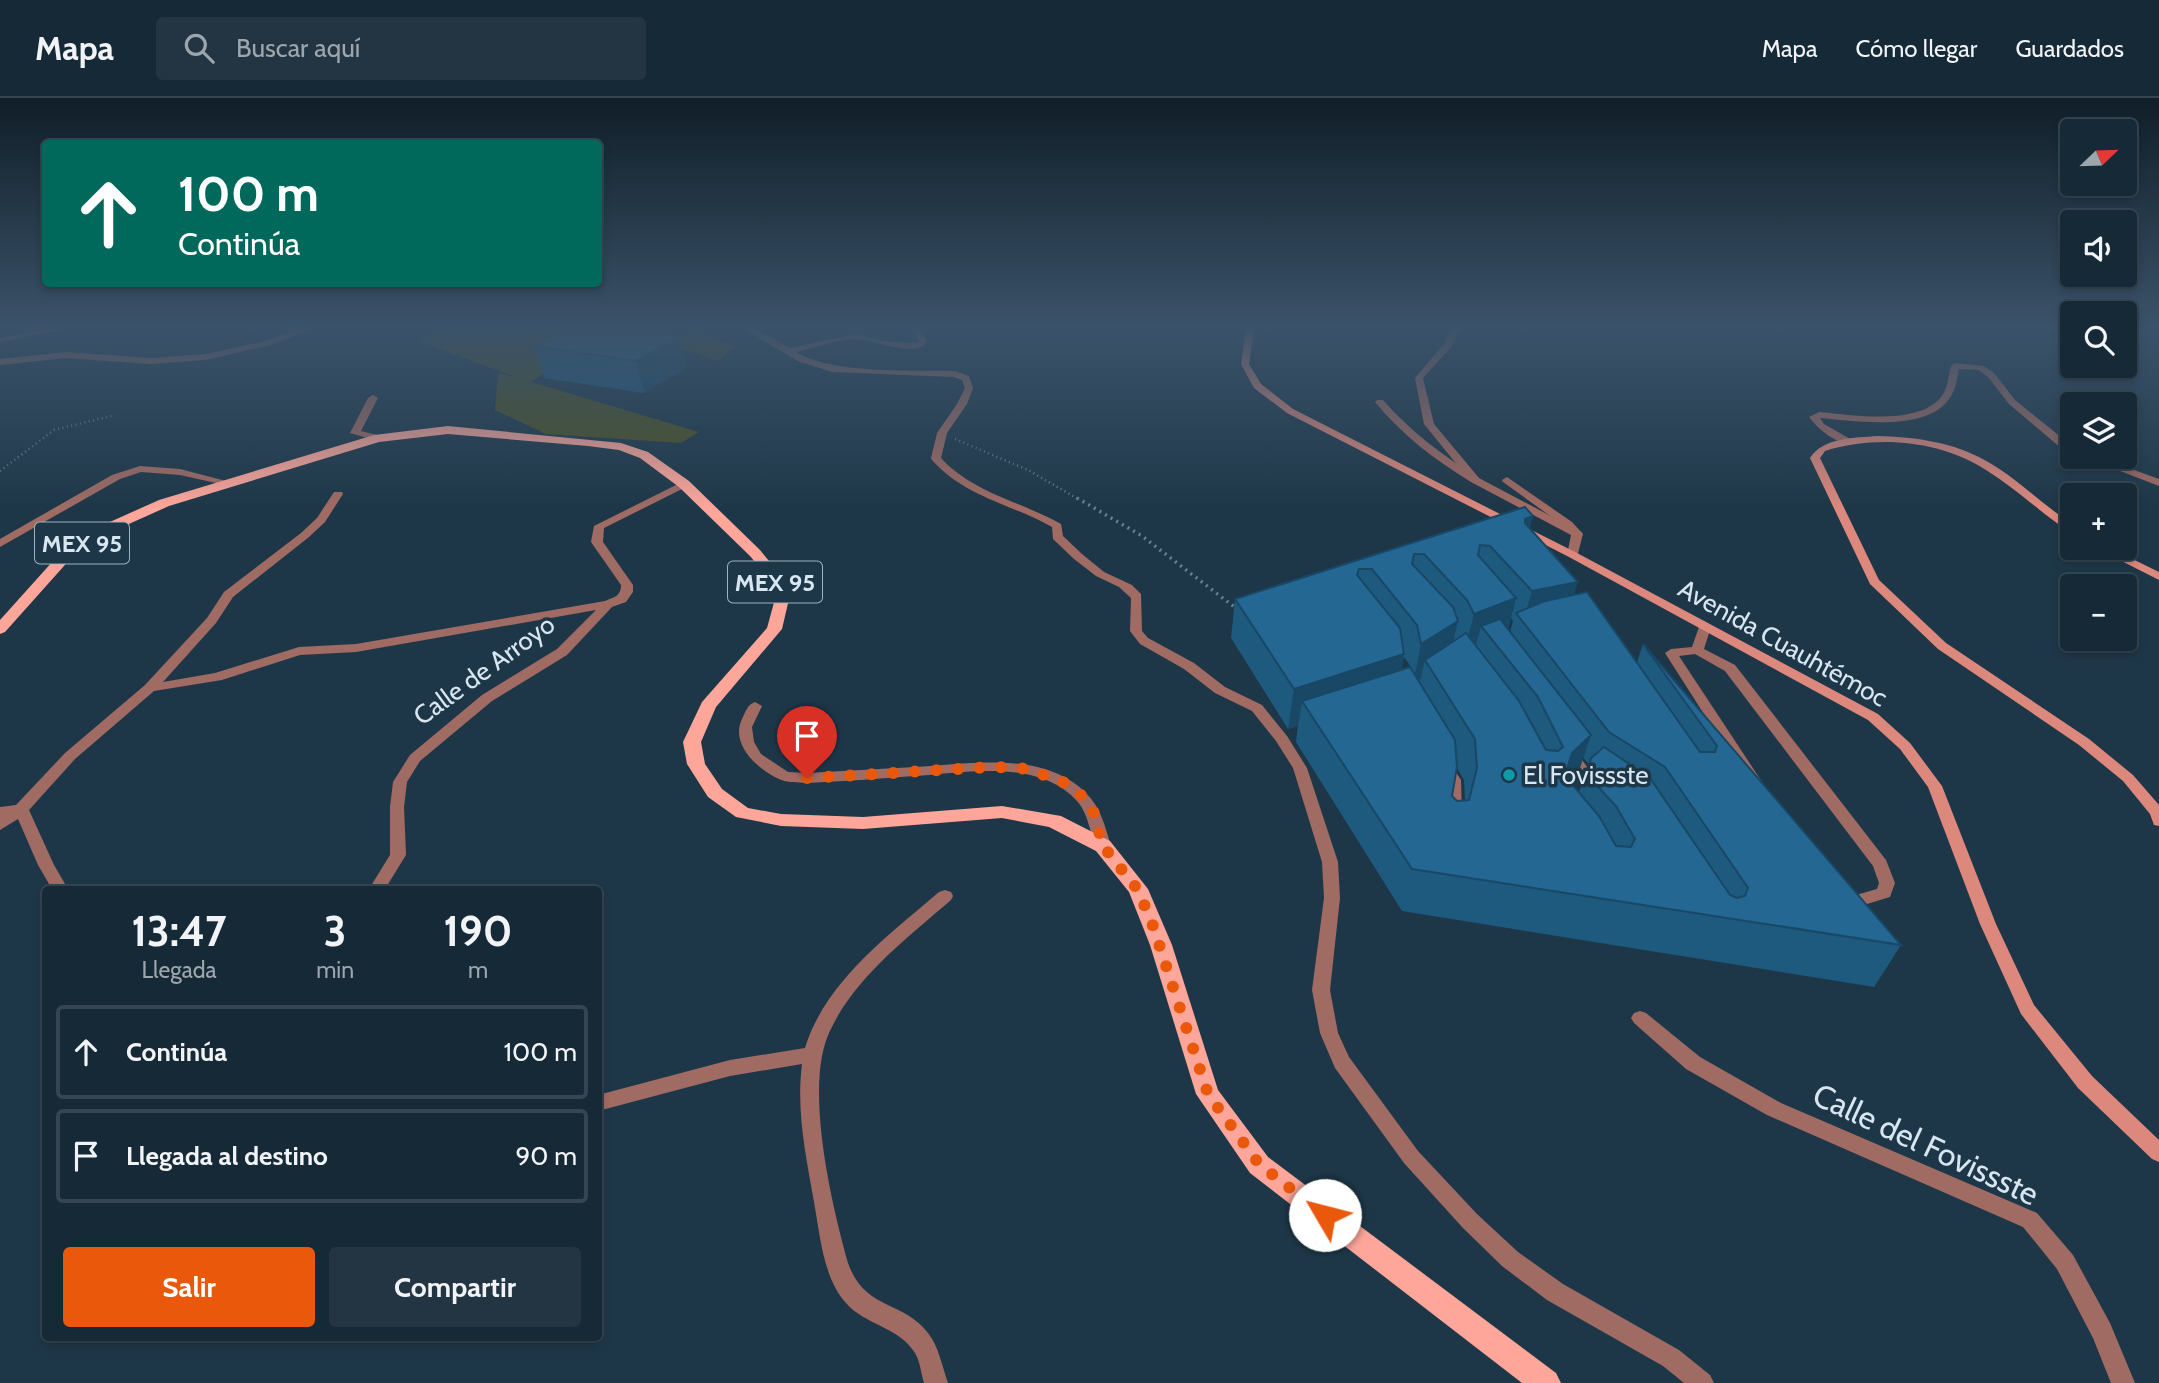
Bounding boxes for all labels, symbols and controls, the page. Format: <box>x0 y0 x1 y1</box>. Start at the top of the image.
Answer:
search box <box>156 17 646 80</box>
text: Mapa <box>35 28 114 68</box>
icon: search <box>180 29 218 67</box>
text: Buscar aquí <box>236 32 360 64</box>
text: Mapa <box>1762 34 1818 63</box>
text: Cómo llegar <box>1856 34 1977 63</box>
text: Guardados <box>2015 34 2124 63</box>
north arrow <box>2060 119 2137 196</box>
map controls <box>2060 119 2137 651</box>
text: 100 m <box>178 164 319 223</box>
icon: ahead <box>63 168 154 259</box>
button: sound <box>2060 210 2137 287</box>
text: Continúa <box>178 224 300 263</box>
button: search <box>2060 301 2137 378</box>
button: layers <box>2060 392 2137 469</box>
button: + <box>2060 483 2137 560</box>
road number: MEX 95 <box>35 522 129 564</box>
road number: MEX 95 <box>728 561 822 602</box>
street label: Avenida Cuauhtémoc <box>1673 572 1893 714</box>
button: − <box>2060 574 2137 651</box>
street label: Calle de Arroyo <box>407 608 561 732</box>
pin <box>777 706 837 778</box>
icon: arrive <box>788 717 826 755</box>
place label: El Fovissste <box>1523 759 1648 791</box>
marker: El Fovissste <box>1501 767 1517 783</box>
text: 13:47 <box>132 905 227 957</box>
text: 3 <box>324 905 346 957</box>
text: 190 <box>444 905 512 957</box>
text: Llegada <box>142 956 217 984</box>
text: min <box>316 956 354 984</box>
text: m <box>468 956 488 984</box>
icon: ahead <box>67 1033 105 1071</box>
text: Continúa <box>126 1036 227 1068</box>
text: 100 m <box>504 1036 577 1068</box>
street label: Calle del Fovissste <box>1807 1075 2045 1213</box>
icon: arrive <box>67 1137 105 1175</box>
text: Llegada al destino <box>126 1140 328 1172</box>
text: 90 m <box>515 1140 577 1172</box>
position arrow <box>1288 1178 1362 1252</box>
button: Salir <box>63 1247 315 1327</box>
button: Compartir <box>329 1247 581 1327</box>

